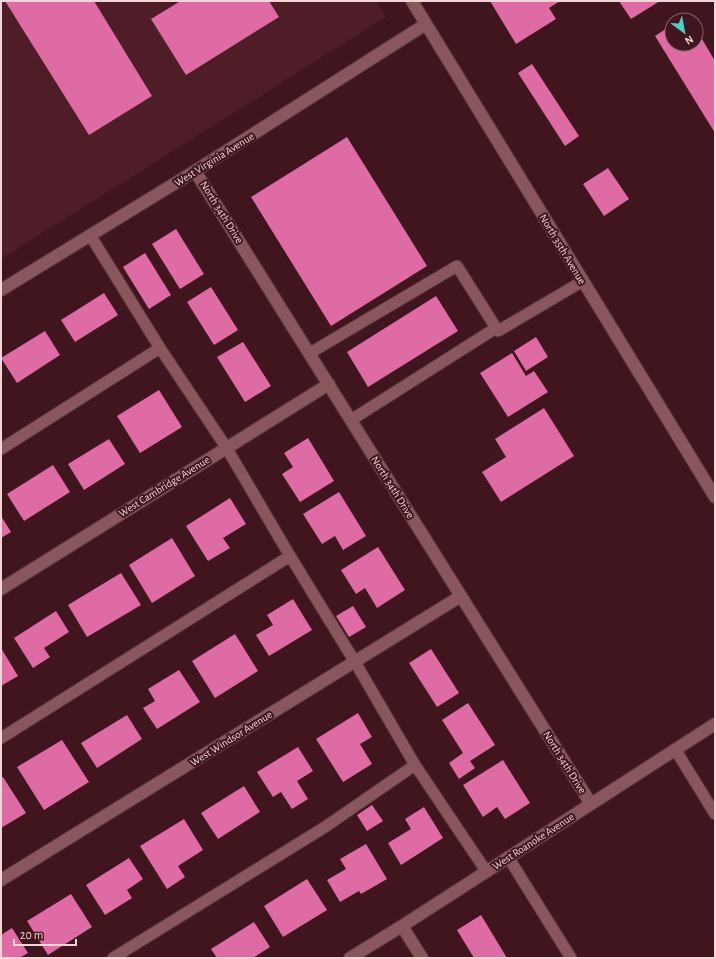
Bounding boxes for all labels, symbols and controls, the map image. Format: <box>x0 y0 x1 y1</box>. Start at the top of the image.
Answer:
north arrow <box>664 12 704 52</box>
text: N <box>683 33 695 47</box>
street label: West Virginia Avenue <box>173 131 256 188</box>
street label: North 34th Drive <box>198 179 245 245</box>
street label: North 35th Avenue <box>537 212 588 286</box>
street label: West Cambridge Avenue <box>117 454 212 519</box>
street label: North 34th Drive <box>369 454 416 520</box>
street label: West Windsor Avenue <box>188 709 274 768</box>
street label: North 34th Drive <box>541 729 588 795</box>
street label: West Roanoke Avenue <box>491 811 576 872</box>
scale bar <box>14 921 76 947</box>
text: 20 m <box>20 929 43 941</box>

